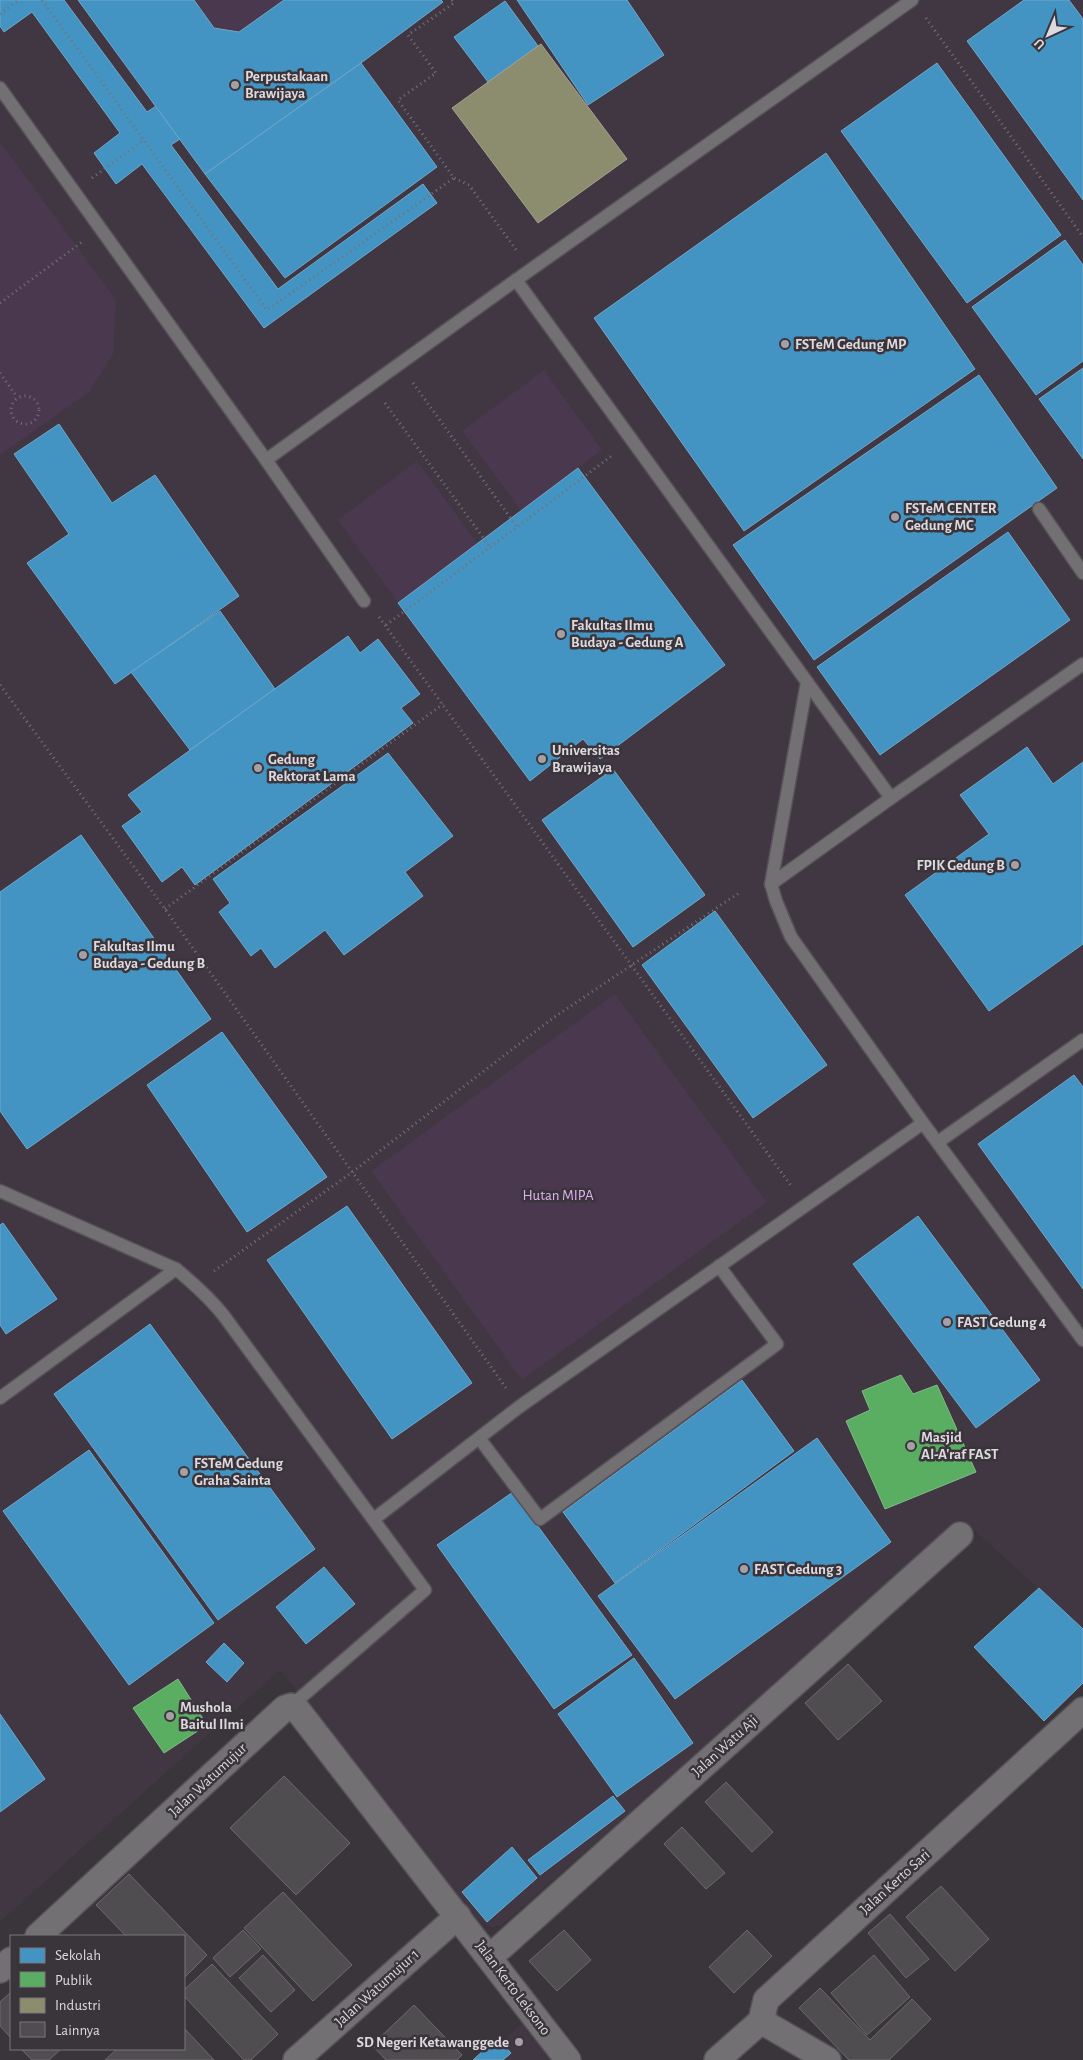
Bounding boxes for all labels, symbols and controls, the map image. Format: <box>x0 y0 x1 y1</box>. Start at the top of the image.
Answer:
north arrow <box>1023 10 1073 60</box>
text: U <box>1032 35 1048 52</box>
place label: Perpustakaan Brawijaya <box>245 69 328 101</box>
marker: Perpustakaan Brawijaya <box>229 79 241 91</box>
place label: FSTeM Gedung MP <box>795 337 907 352</box>
marker: FSTeM Gedung MP <box>779 338 791 350</box>
place label: FSTeM CENTER Gedung MC <box>905 501 997 533</box>
marker: FSTeM CENTER Gedung MC <box>889 511 901 523</box>
place label: Fakultas Ilmu Budaya - Gedung A <box>571 618 683 650</box>
marker: Fakultas Ilmu Budaya - Gedung A <box>555 628 567 640</box>
place label: Universitas Brawijaya <box>552 743 620 775</box>
place label: Gedung Rektorat Lama <box>268 752 356 784</box>
marker: Universitas Brawijaya <box>536 753 548 765</box>
marker: Gedung Rektorat Lama <box>252 762 264 774</box>
place label: FPIK Gedung B <box>917 858 1005 873</box>
marker: FPIK Gedung B <box>1009 859 1021 871</box>
place label: Fakultas Ilmu Budaya - Gedung B <box>93 939 205 971</box>
marker: Fakultas Ilmu Budaya - Gedung B <box>77 949 89 961</box>
park label: Hutan MIPA <box>522 1188 594 1203</box>
place label: FAST Gedung 4 <box>957 1315 1047 1330</box>
marker: FAST Gedung 4 <box>941 1316 953 1328</box>
place label: Masjid Al-A'raf FAST <box>921 1430 999 1462</box>
marker: Masjid Al-A'raf FAST <box>905 1440 917 1452</box>
place label: FSTeM Gedung Graha Sainta <box>194 1456 283 1488</box>
marker: FSTeM Gedung Graha Sainta <box>178 1466 190 1478</box>
place label: FAST Gedung 3 <box>754 1562 842 1577</box>
marker: FAST Gedung 3 <box>738 1563 750 1575</box>
place label: Mushola Baitul Ilmi <box>180 1700 244 1732</box>
marker: Mushola Baitul Ilmi <box>164 1710 176 1722</box>
street label: Jalan Watu Aji <box>689 1713 761 1779</box>
street label: Jalan Watumujur <box>166 1740 250 1820</box>
street label: Jalan Kerto Sari <box>857 1847 933 1917</box>
legend <box>10 1935 185 2050</box>
street label: Jalan Kerto Leksono <box>473 1938 553 2038</box>
street label: Jalan Watumujur 1 <box>332 1946 422 2030</box>
text: Sekolah <box>55 1948 101 1963</box>
text: Publik <box>55 1973 92 1988</box>
text: Industri <box>55 1998 101 2013</box>
text: Lainnya <box>55 2023 100 2038</box>
place label: SD Negeri Ketawanggede <box>356 2035 509 2050</box>
marker: SD Negeri Ketawanggede <box>513 2036 525 2048</box>

